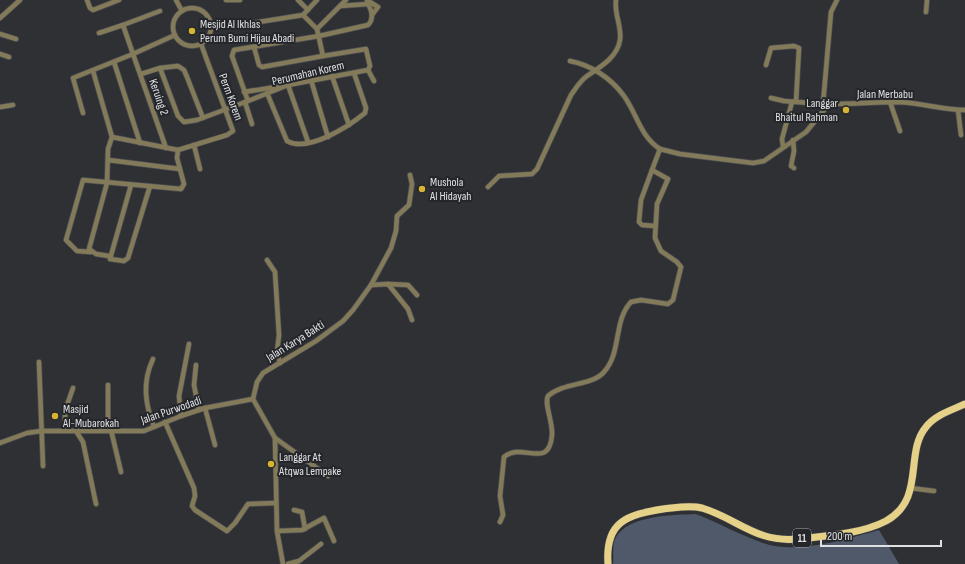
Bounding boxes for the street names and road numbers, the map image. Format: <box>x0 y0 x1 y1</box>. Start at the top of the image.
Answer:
street label: Perumahan Korem <box>271 58 346 89</box>
street label: Perm Korem <box>215 72 246 123</box>
street label: Keruing 2 <box>145 77 172 117</box>
street label: Jalan Merbabu <box>856 87 913 102</box>
street label: Jalan Karya Bakti <box>262 318 327 366</box>
street label: Jalan Purwodadi <box>138 393 203 428</box>
road number: 11 <box>793 529 811 547</box>

